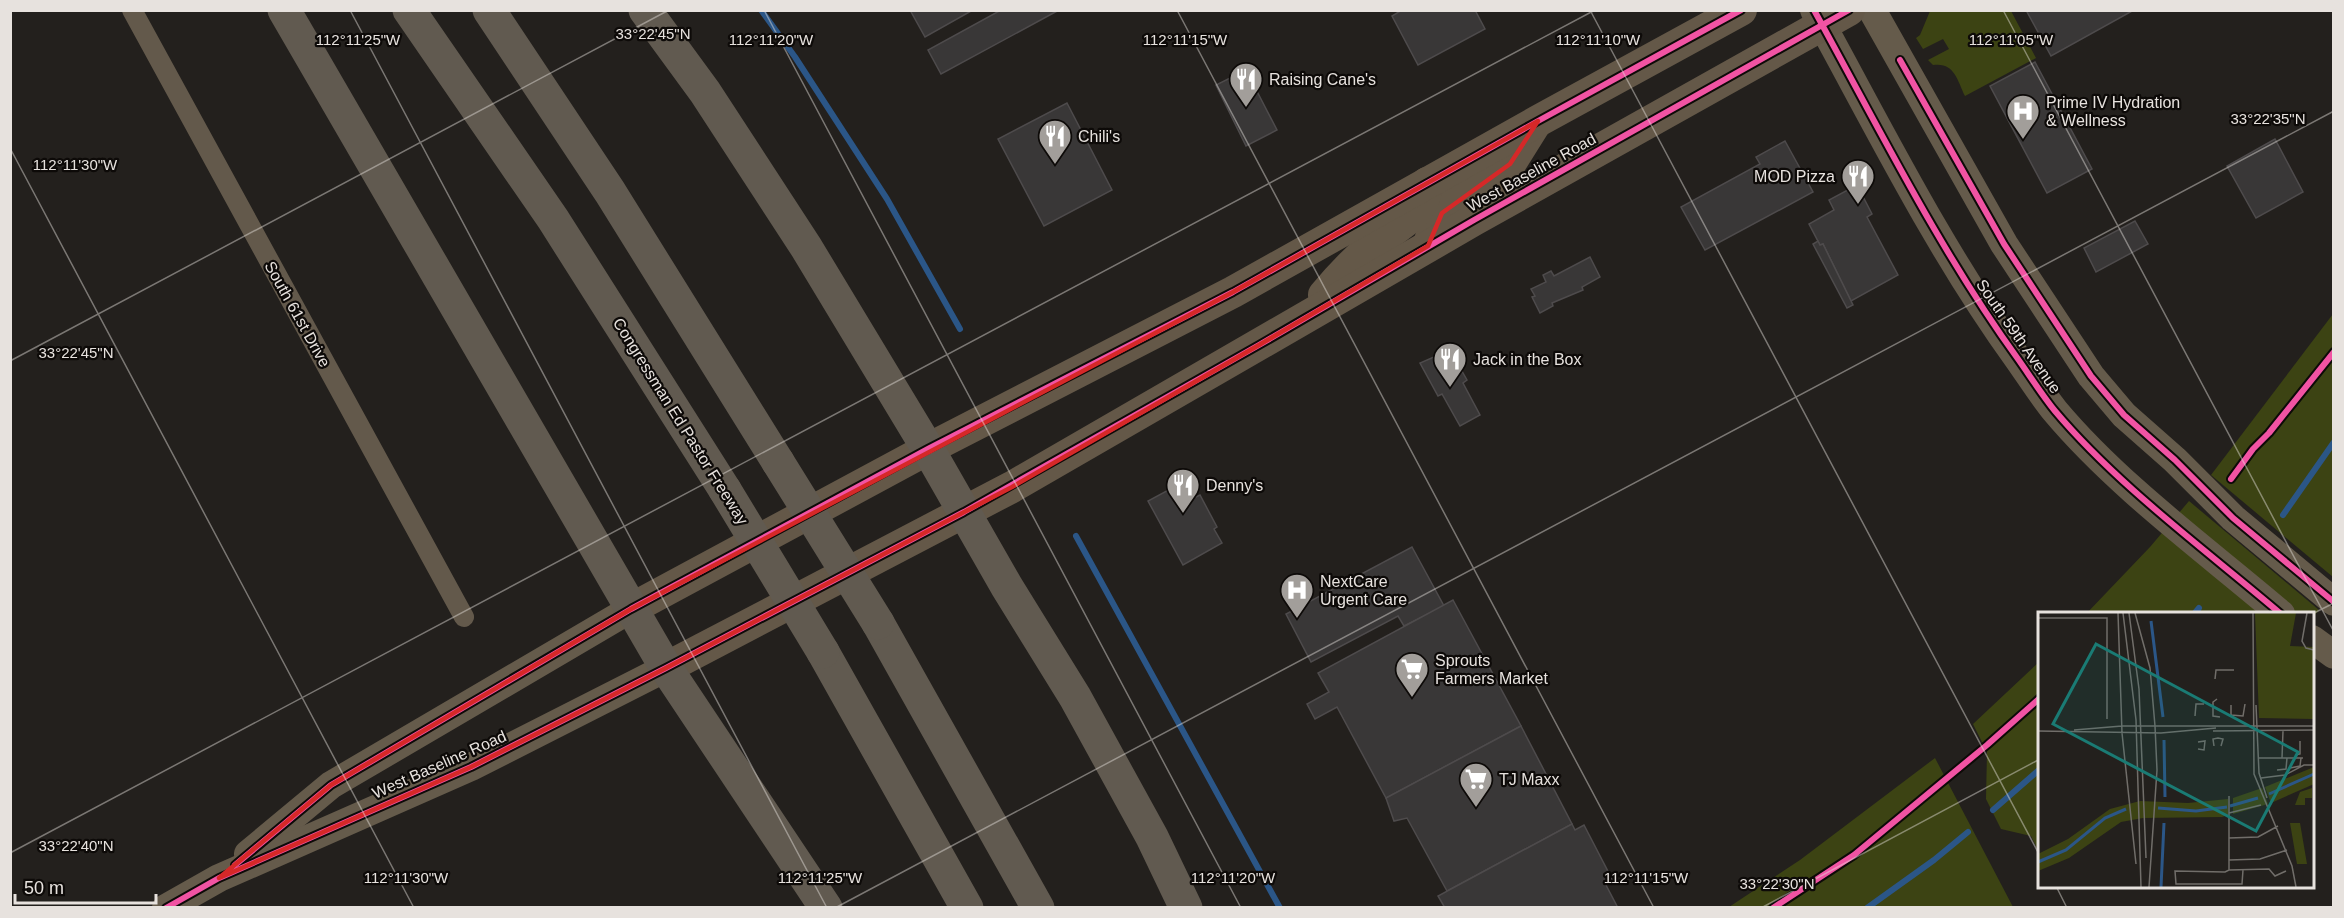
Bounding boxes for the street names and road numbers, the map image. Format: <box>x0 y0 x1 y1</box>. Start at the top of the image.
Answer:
street label: West Baseline Road <box>1464 130 1599 215</box>
street label: South 61st Drive <box>261 258 334 370</box>
street label: South 59th Avenue <box>1973 276 2064 397</box>
street label: Congressman Ed Pastor Freeway <box>610 315 751 528</box>
street label: West Baseline Road <box>370 727 509 802</box>

